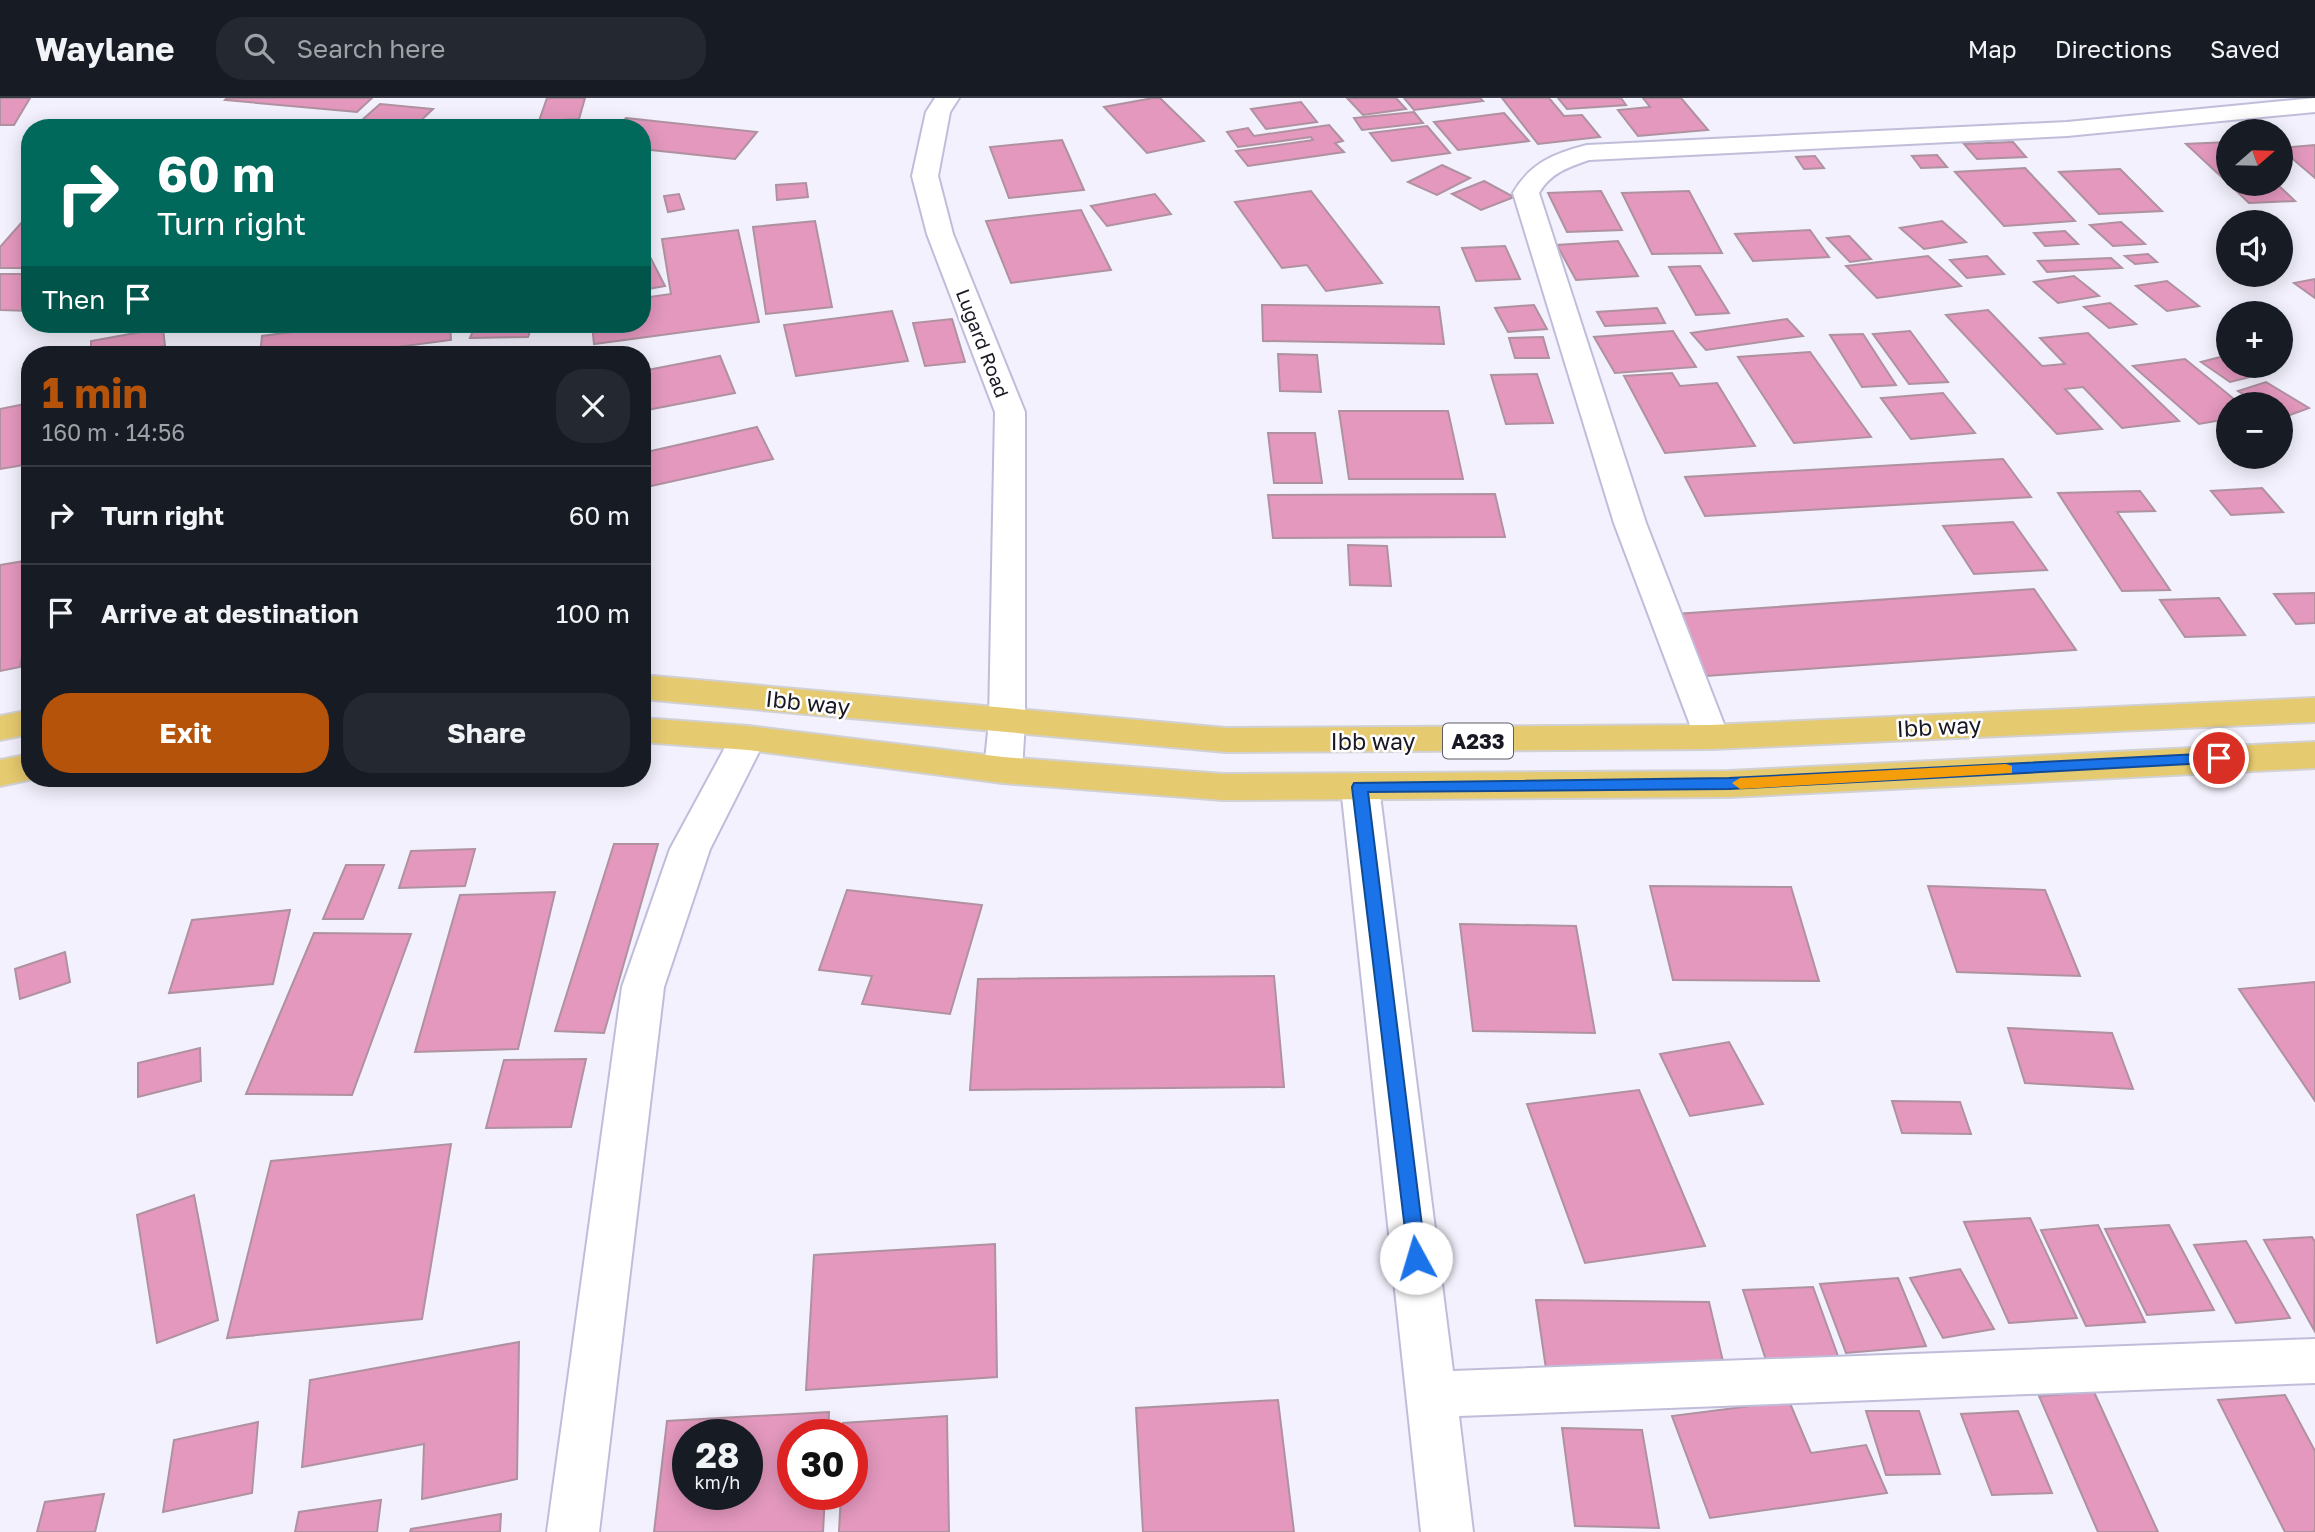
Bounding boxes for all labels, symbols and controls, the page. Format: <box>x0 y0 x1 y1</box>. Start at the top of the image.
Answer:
search box <box>216 17 706 80</box>
text: Waylane <box>35 29 174 68</box>
icon: search <box>240 29 278 67</box>
text: Search here <box>296 33 445 64</box>
text: Map <box>1968 34 2017 63</box>
text: Directions <box>2055 34 2172 63</box>
text: Saved <box>2210 34 2280 63</box>
north arrow <box>2216 119 2292 196</box>
map controls <box>2216 119 2293 469</box>
text: 60 m <box>157 144 275 203</box>
icon: right <box>42 147 133 238</box>
text: Turn right <box>157 204 306 242</box>
button: sound <box>2216 210 2293 287</box>
icon: arrive <box>119 280 157 318</box>
text: Then <box>42 284 105 315</box>
street label: Lugard Road <box>952 285 1014 401</box>
button: + <box>2216 301 2293 378</box>
text: 1 min <box>42 367 148 417</box>
button: close <box>556 369 630 443</box>
button: − <box>2216 392 2293 469</box>
text: 160 m · 14:56 <box>42 418 185 446</box>
icon: right <box>42 496 80 534</box>
text: Turn right <box>101 500 224 531</box>
text: 60 m <box>569 500 630 531</box>
icon: arrive <box>42 594 80 632</box>
text: Arrive at destination <box>101 598 359 629</box>
text: 100 m <box>556 598 630 629</box>
street label: Ibb way <box>764 684 852 720</box>
button: Exit <box>42 693 329 773</box>
button: Share <box>343 693 630 773</box>
street label: Ibb way <box>1896 710 1982 742</box>
road number: A233 <box>1443 724 1513 758</box>
street label: Ibb way <box>1331 727 1416 755</box>
pin <box>2189 728 2249 788</box>
icon: arrive <box>2200 739 2238 777</box>
position arrow <box>1379 1221 1453 1295</box>
speed limit sign: 30 <box>777 1419 868 1510</box>
text: 28 <box>696 1434 739 1476</box>
text: km/h <box>695 1471 740 1493</box>

